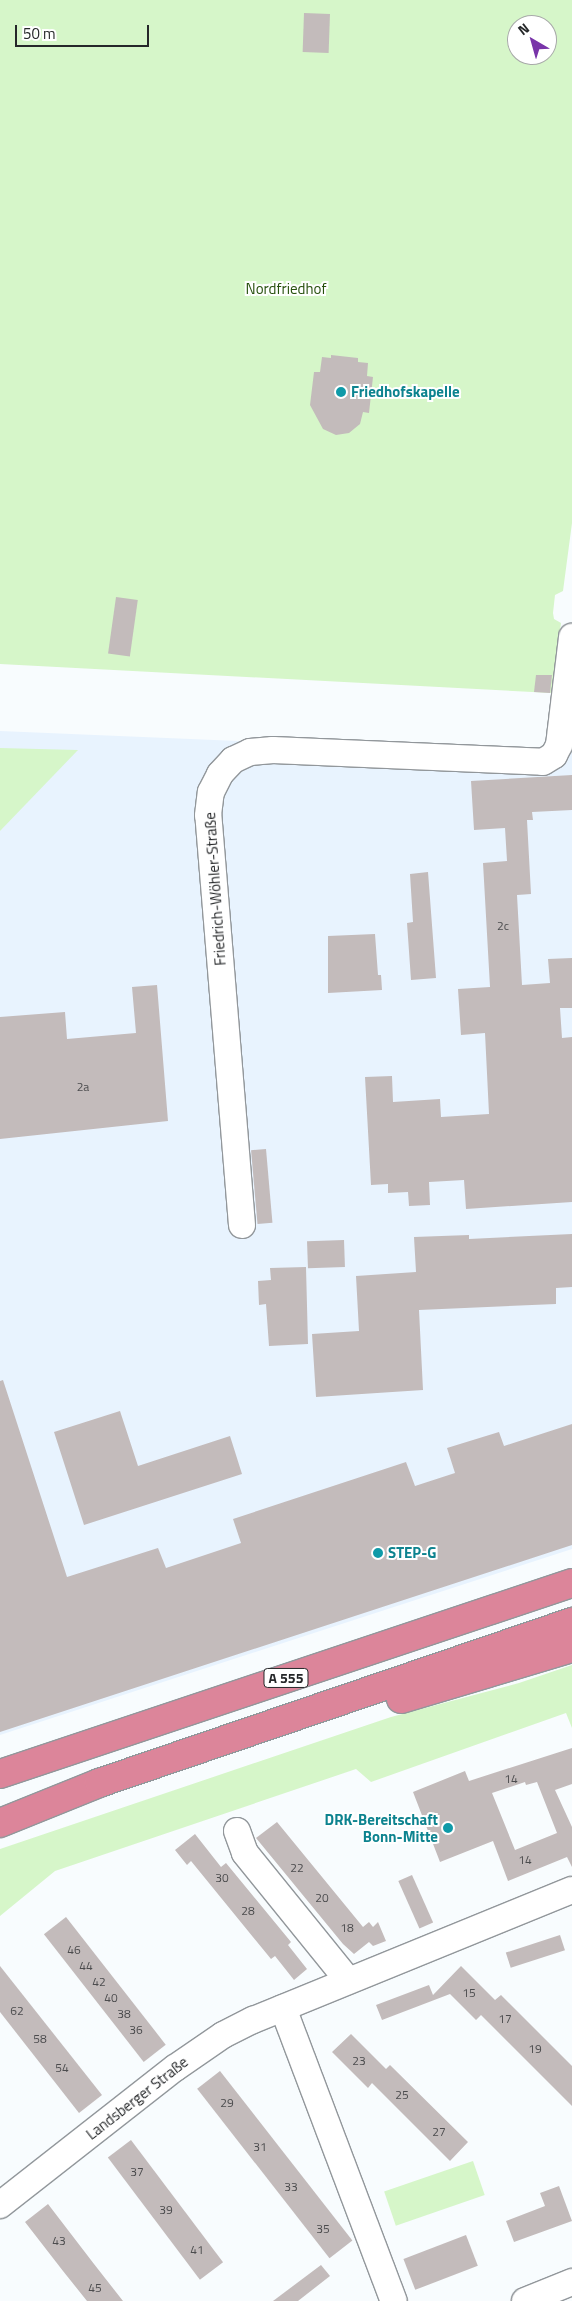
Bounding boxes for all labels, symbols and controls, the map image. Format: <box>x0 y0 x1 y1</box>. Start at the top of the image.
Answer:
scale bar <box>18 15 151 47</box>
north arrow <box>507 15 557 65</box>
text: N <box>513 17 533 40</box>
text: 50 m <box>23 22 56 45</box>
park label: Nordfriedhof <box>246 280 326 298</box>
place label: Friedhofskapelle <box>351 383 460 401</box>
marker: Friedhofskapelle <box>335 386 347 398</box>
street label: Friedrich-Wöhler-Straße <box>201 812 229 966</box>
house number: 2c <box>497 919 509 933</box>
house number: 2a <box>77 1080 89 1094</box>
place label: STEP-G <box>388 1544 436 1562</box>
marker: STEP-G <box>372 1547 384 1559</box>
road number: A 555 <box>262 1666 310 1690</box>
house number: 14 <box>504 1772 518 1786</box>
place label: DRK-Bereitschaft Bonn-Mitte <box>325 1810 438 1845</box>
marker: DRK-Bereitschaft Bonn-Mitte <box>442 1822 454 1834</box>
house number: 14 <box>518 1853 532 1867</box>
house number: 22 <box>290 1861 304 1875</box>
house number: 30 <box>215 1871 229 1885</box>
house number: 20 <box>315 1891 329 1905</box>
house number: 28 <box>241 1904 255 1918</box>
house number: 18 <box>340 1921 354 1935</box>
house number: 46 <box>67 1943 81 1957</box>
house number: 44 <box>79 1959 93 1973</box>
house number: 42 <box>92 1975 106 1989</box>
house number: 15 <box>462 1986 476 2000</box>
house number: 40 <box>104 1991 118 2005</box>
house number: 62 <box>10 2004 24 2018</box>
house number: 38 <box>117 2007 131 2021</box>
house number: 17 <box>498 2012 512 2026</box>
house number: 36 <box>129 2023 143 2037</box>
house number: 58 <box>33 2032 47 2046</box>
house number: 19 <box>528 2042 542 2056</box>
street label: Landsberger Straße <box>83 2053 191 2143</box>
house number: 23 <box>352 2054 366 2068</box>
house number: 54 <box>55 2061 69 2075</box>
house number: 25 <box>395 2088 409 2102</box>
house number: 29 <box>220 2096 234 2110</box>
house number: 27 <box>432 2125 446 2139</box>
house number: 31 <box>253 2140 267 2154</box>
house number: 37 <box>130 2165 144 2179</box>
house number: 33 <box>284 2180 298 2194</box>
house number: 39 <box>159 2203 173 2217</box>
house number: 35 <box>316 2222 330 2236</box>
house number: 43 <box>52 2234 66 2248</box>
house number: 41 <box>190 2243 204 2257</box>
house number: 45 <box>88 2281 102 2295</box>

